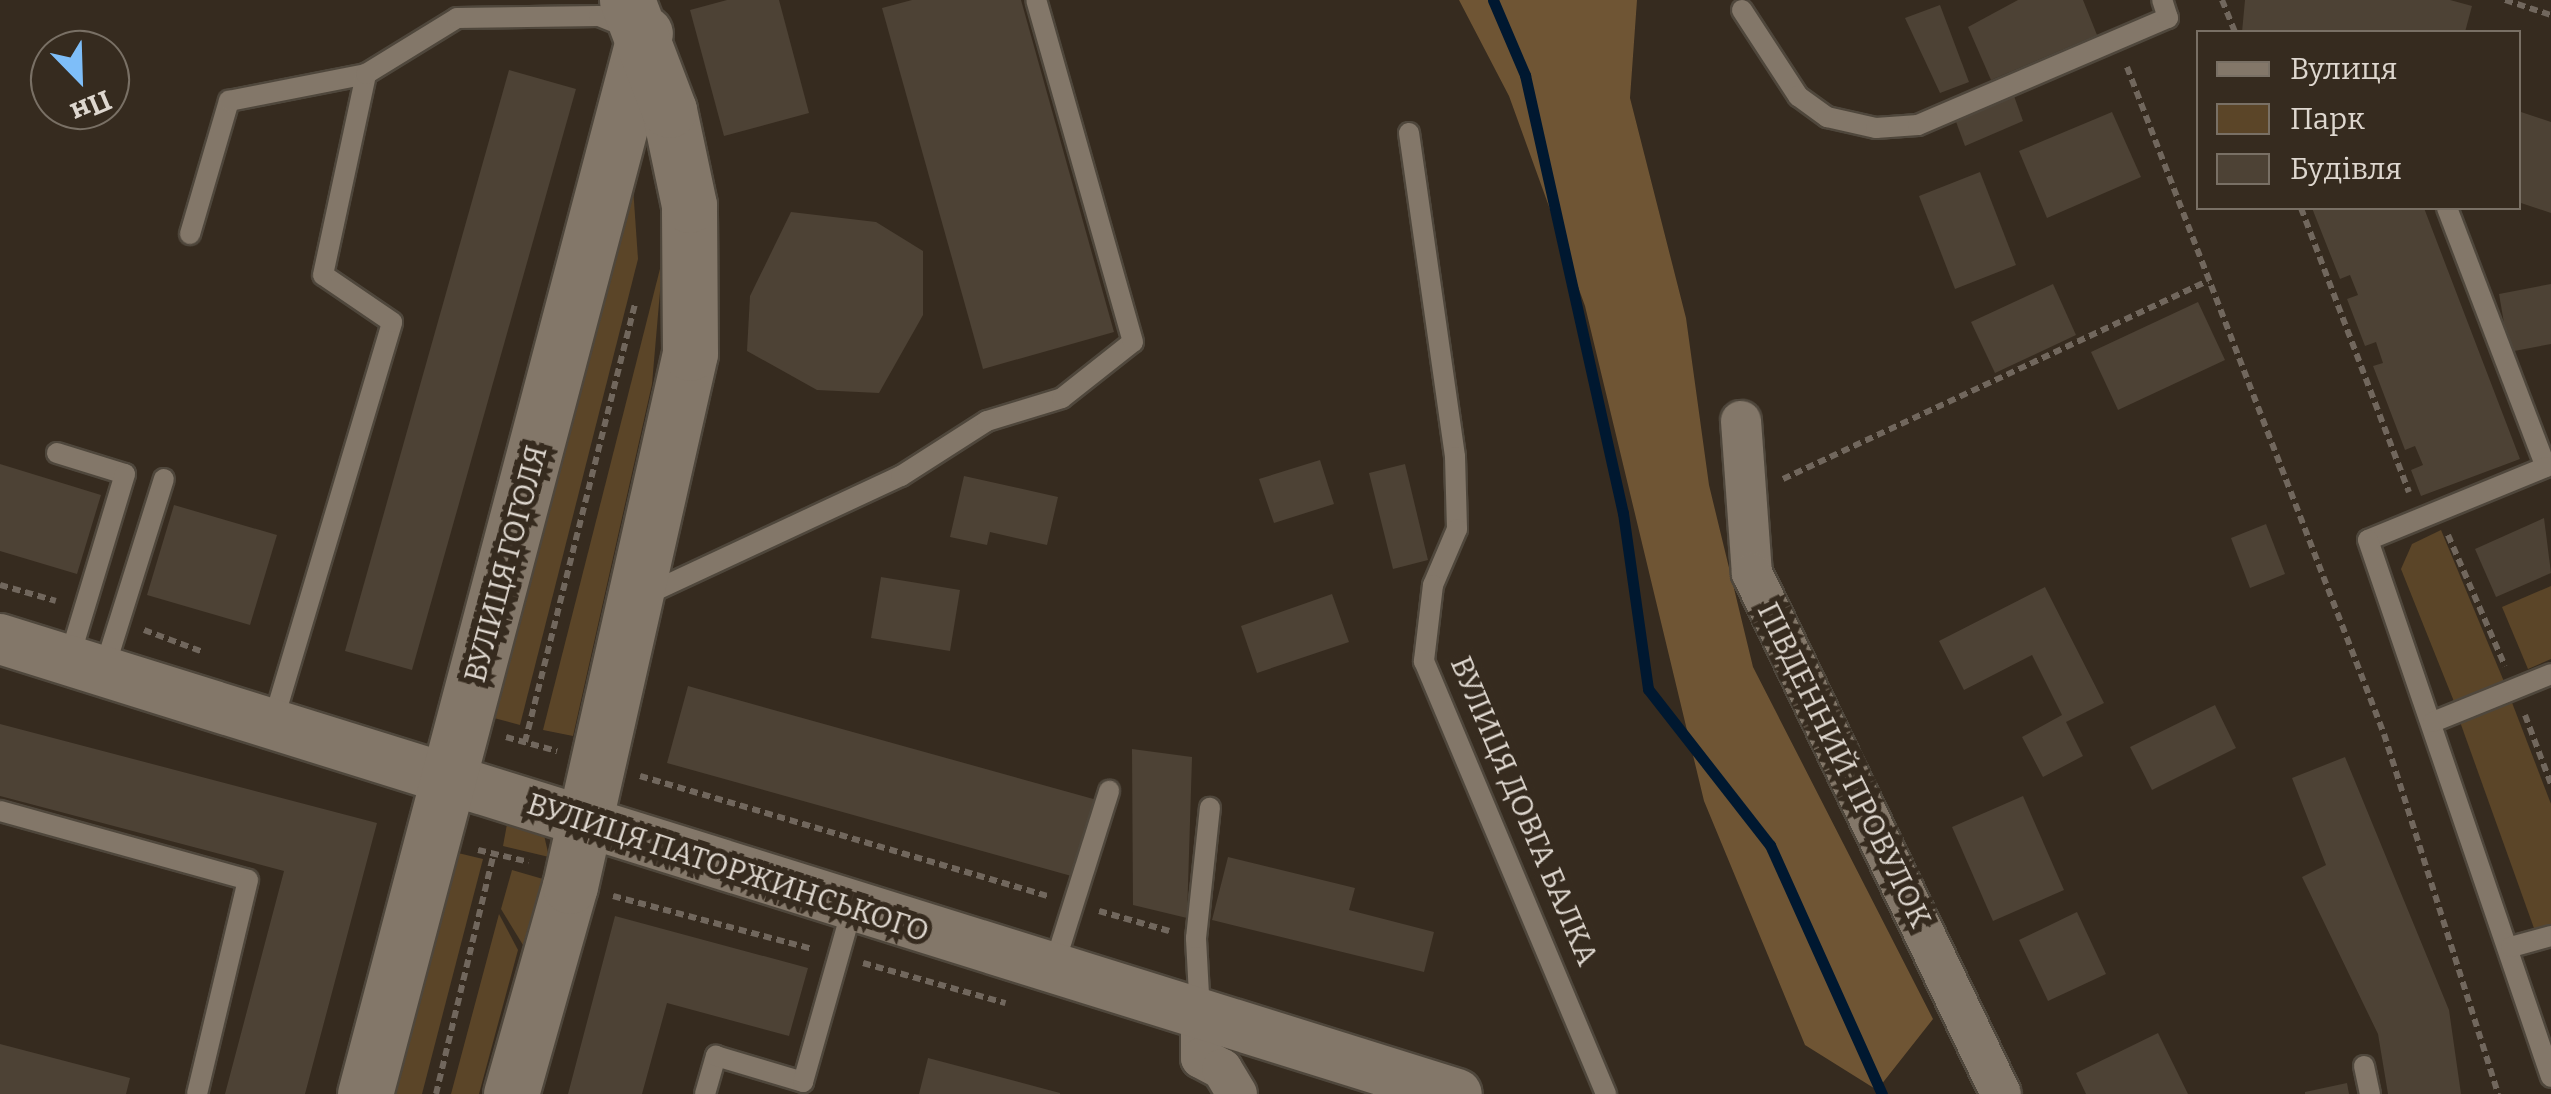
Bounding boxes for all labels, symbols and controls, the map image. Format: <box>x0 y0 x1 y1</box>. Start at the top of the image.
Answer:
north arrow <box>30 30 130 130</box>
legend <box>2196 30 2521 210</box>
text: Вулиця <box>2290 51 2397 87</box>
text: Пн <box>66 83 116 129</box>
text: Парк <box>2290 101 2365 137</box>
text: Будівля <box>2290 151 2402 187</box>
street label: ВУЛИЦЯ ГОГОЛЯ <box>457 442 555 686</box>
street label: ПІВДЕННИЙ ПРОВУЛОК <box>1750 597 1938 933</box>
street label: ВУЛИЦЯ ДОВГА БАЛКА <box>1443 651 1605 971</box>
street label: ВУЛИЦЯ ПАТОРЖИНСЬКОГО <box>523 786 933 950</box>

